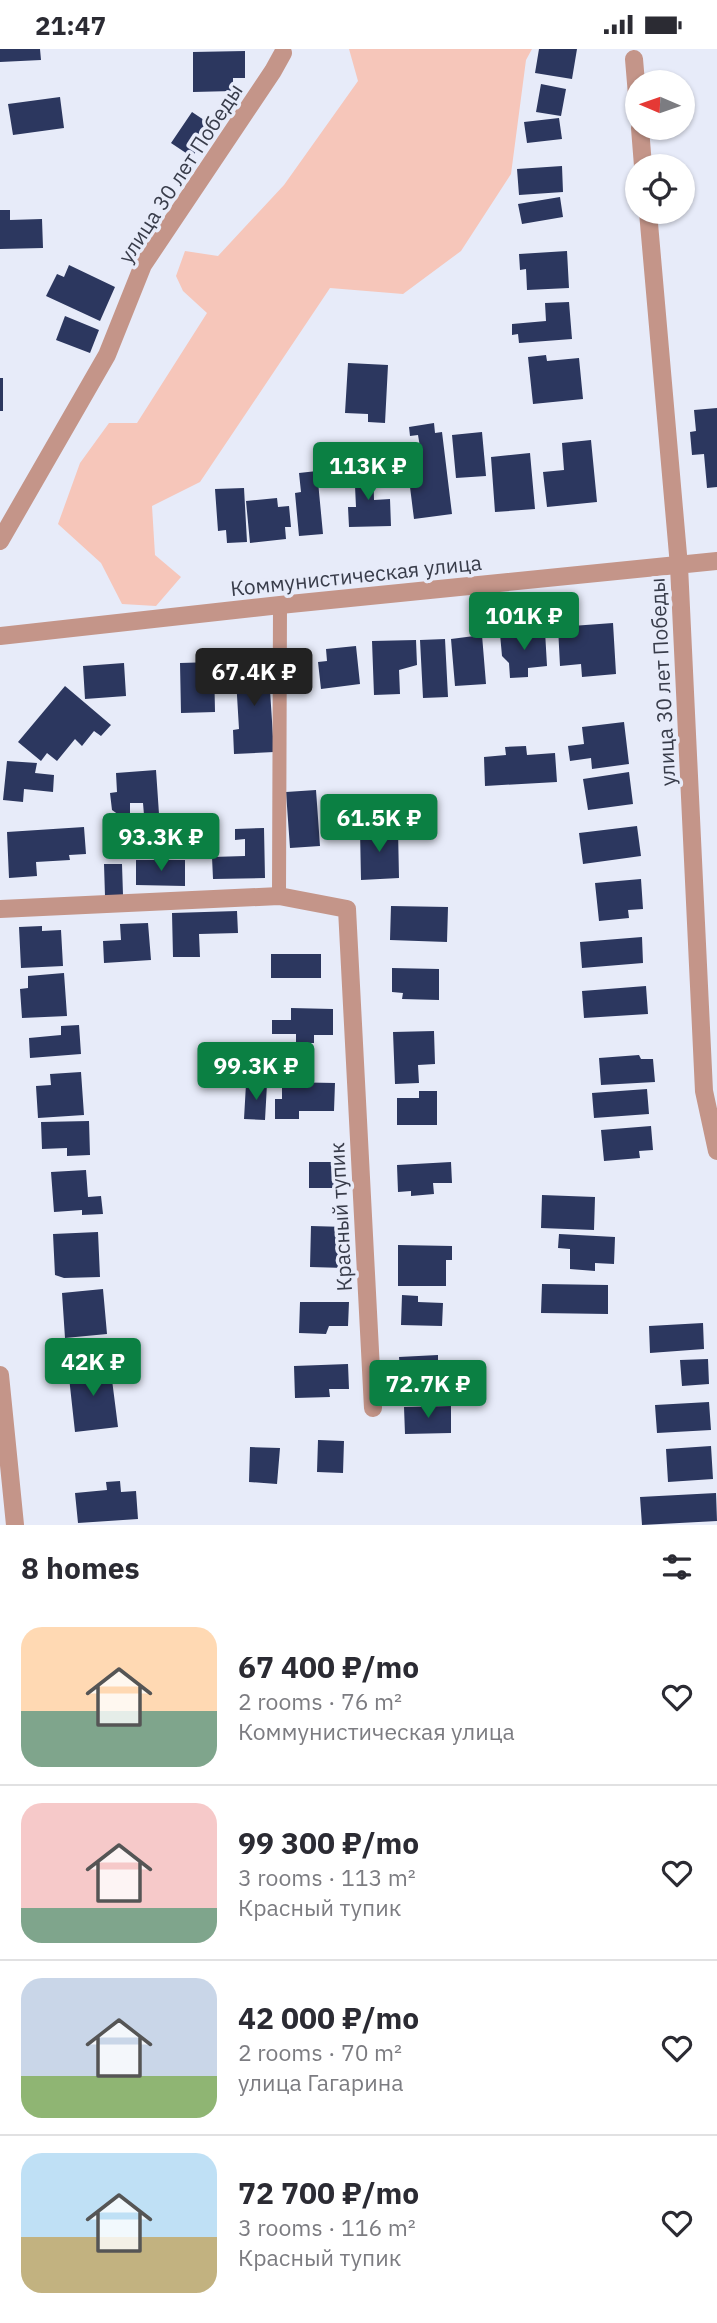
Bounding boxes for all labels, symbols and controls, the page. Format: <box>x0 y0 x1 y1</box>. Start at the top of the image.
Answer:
text: 21:47 <box>35 8 106 42</box>
north arrow <box>625 70 695 140</box>
map controls <box>625 70 695 224</box>
street label: улица 30 лет Победы <box>111 78 249 268</box>
button: locate <box>625 154 695 224</box>
pin: 113K ₽ <box>311 442 425 502</box>
text: 113K ₽ <box>329 450 407 480</box>
street label: Коммунистическая улица <box>229 548 483 602</box>
street label: улица 30 лет Победы <box>643 577 681 787</box>
pin: 101K ₽ <box>467 593 581 652</box>
text: 101K ₽ <box>485 600 563 630</box>
pin: 67.4K ₽ <box>189 649 319 708</box>
text: 67.4K ₽ <box>211 656 297 686</box>
pin: 61.5K ₽ <box>314 795 444 854</box>
text: 61.5K ₽ <box>336 802 422 832</box>
pin: 93.3K ₽ <box>96 813 226 873</box>
text: 93.3K ₽ <box>118 821 204 851</box>
pin: 99.3K ₽ <box>191 1042 321 1102</box>
text: 99.3K ₽ <box>213 1050 299 1080</box>
street label: Красный тупик <box>322 1142 358 1292</box>
pin: 42K ₽ <box>44 1339 142 1398</box>
text: 42K ₽ <box>61 1346 125 1376</box>
pin: 72.7K ₽ <box>363 1361 493 1420</box>
text: 72.7K ₽ <box>385 1368 471 1398</box>
text: 8 homes <box>21 1548 140 1587</box>
icon: filters <box>658 1548 696 1586</box>
text: 67 400 ₽/mo <box>238 1647 419 1686</box>
icon: home <box>77 1655 161 1739</box>
icon: heart <box>658 1678 696 1716</box>
text: 2 rooms · 76 m² <box>238 1686 402 1716</box>
text: Коммунистическая улица <box>238 1716 515 1746</box>
text: 99 300 ₽/mo <box>238 1823 419 1862</box>
icon: home <box>77 1831 161 1915</box>
icon: heart <box>658 1854 696 1892</box>
text: 3 rooms · 113 m² <box>238 1862 416 1892</box>
text: Красный тупик <box>238 1892 401 1922</box>
text: 42 000 ₽/mo <box>238 1998 419 2037</box>
icon: home <box>77 2006 161 2090</box>
icon: heart <box>658 2029 696 2067</box>
text: 2 rooms · 70 m² <box>238 2037 402 2067</box>
text: улица Гагарина <box>238 2067 404 2097</box>
text: 72 700 ₽/mo <box>238 2173 419 2212</box>
icon: home <box>77 2181 161 2265</box>
icon: heart <box>658 2204 696 2242</box>
text: 3 rooms · 116 m² <box>238 2212 416 2242</box>
text: Красный тупик <box>238 2242 401 2272</box>

